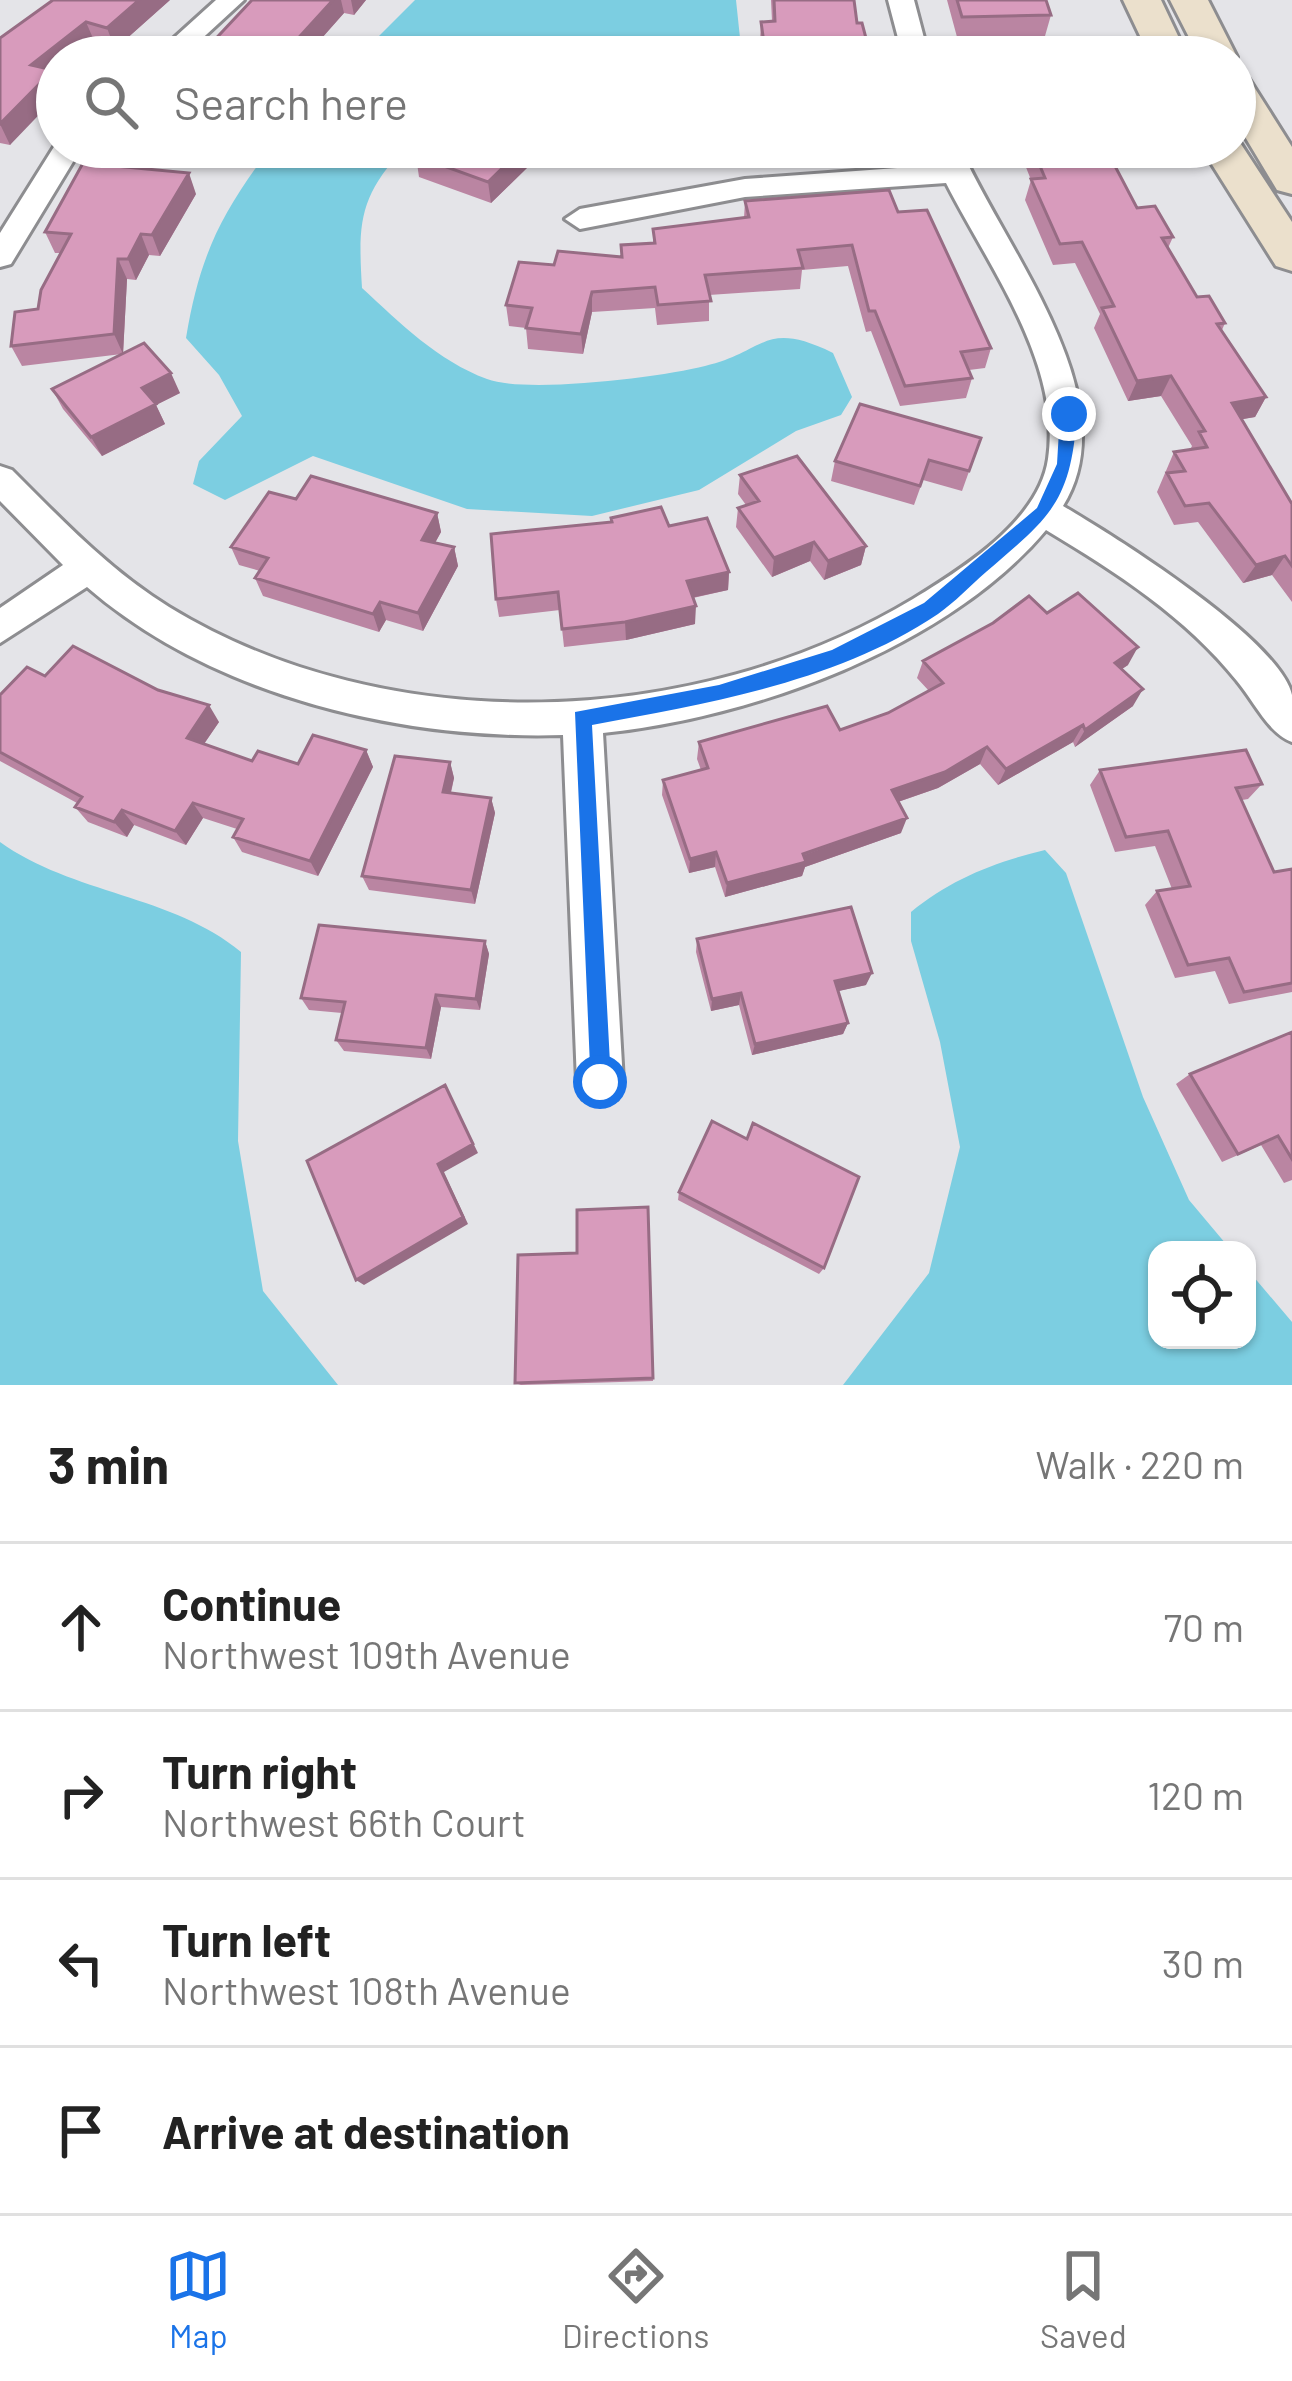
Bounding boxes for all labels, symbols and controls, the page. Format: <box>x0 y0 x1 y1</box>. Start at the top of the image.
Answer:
search box <box>36 36 1256 168</box>
icon: search <box>78 69 144 135</box>
text: Search here <box>174 75 408 129</box>
route end <box>1042 387 1096 441</box>
route start <box>573 1055 627 1109</box>
map controls <box>1148 1241 1256 1349</box>
button: locate <box>1148 1241 1256 1349</box>
text: 3 min <box>48 1433 169 1494</box>
text: Walk · 220 m <box>1035 1440 1244 1487</box>
text: Continue <box>162 1576 341 1630</box>
icon: ahead <box>48 1594 114 1660</box>
text: 70 m <box>1163 1603 1244 1650</box>
text: Northwest 109th Avenue <box>162 1630 571 1677</box>
text: Turn right <box>162 1744 357 1798</box>
icon: right <box>48 1762 114 1828</box>
text: 120 m <box>1147 1771 1244 1818</box>
text: Northwest 66th Court <box>162 1798 526 1845</box>
text: Turn left <box>162 1912 331 1966</box>
icon: left <box>48 1930 114 1996</box>
text: 30 m <box>1162 1939 1244 1986</box>
text: Northwest 108th Avenue <box>162 1966 571 2013</box>
icon: arrive <box>48 2098 114 2164</box>
text: Arrive at destination <box>162 2104 570 2158</box>
tab: Map <box>165 2243 231 2355</box>
tab: Directions <box>562 2243 709 2355</box>
tab: Saved <box>1040 2243 1127 2355</box>

